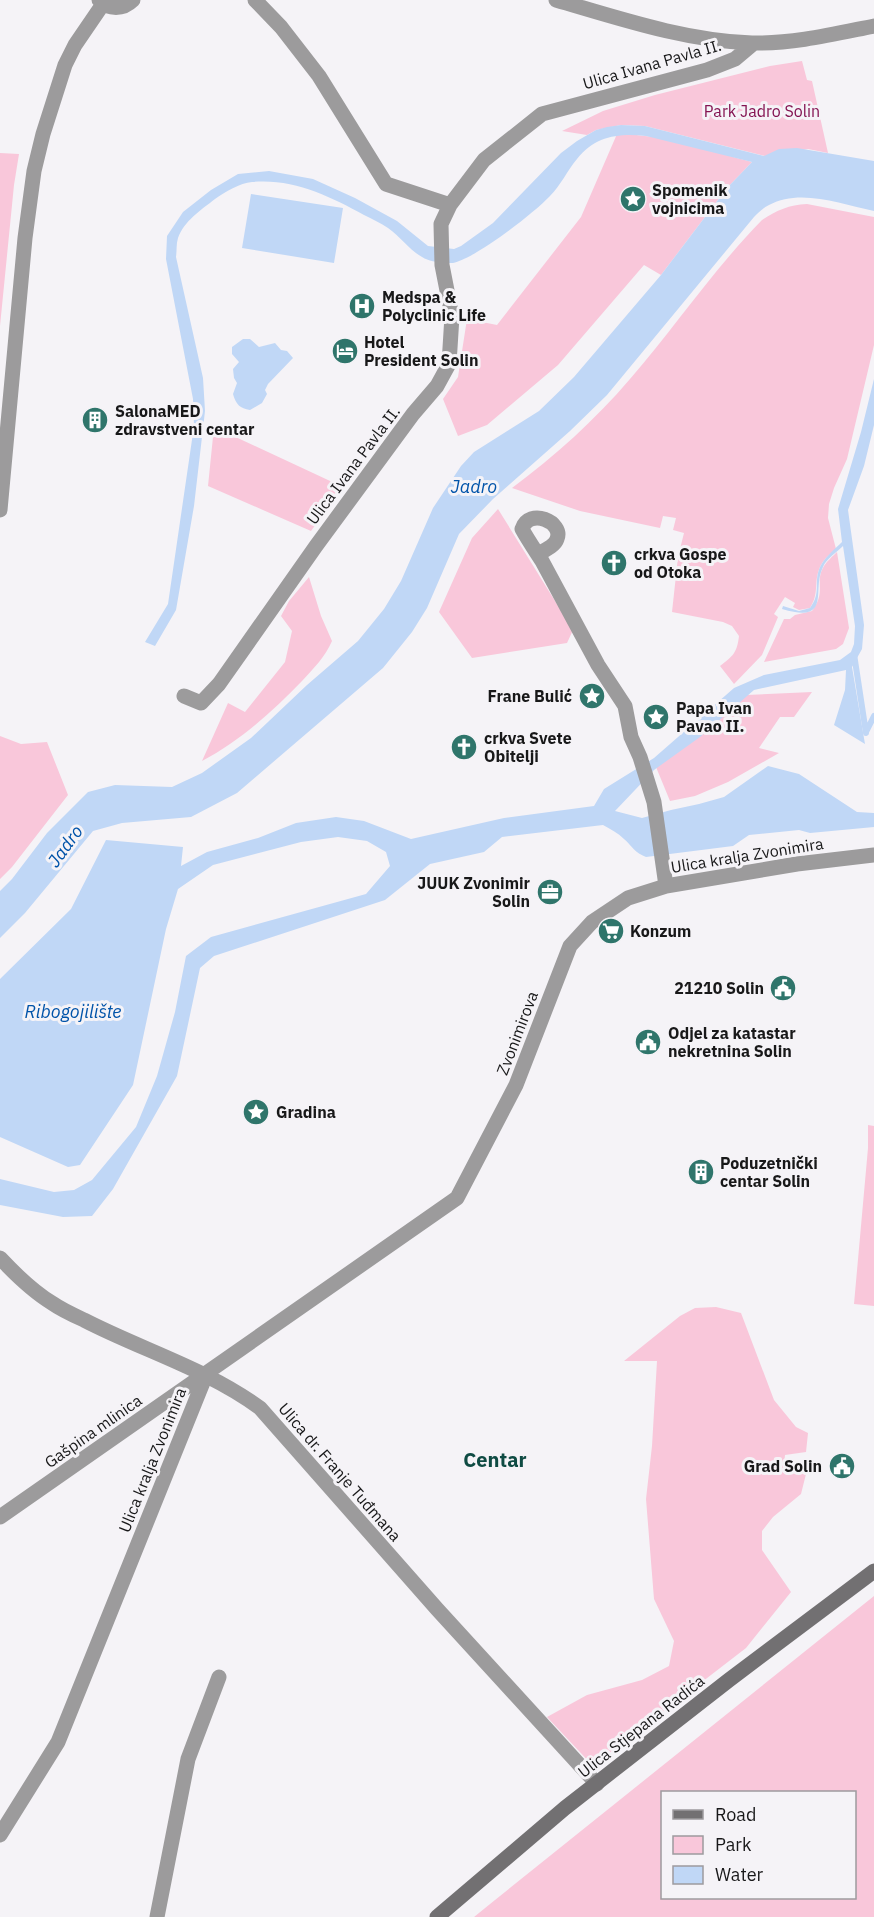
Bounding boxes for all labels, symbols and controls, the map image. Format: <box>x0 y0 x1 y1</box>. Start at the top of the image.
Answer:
street label: Ulica Ivana Pavla II. <box>580 35 724 93</box>
park label: Park Jadro Solin <box>704 101 820 121</box>
place label: Spomenik vojnicima <box>652 180 728 218</box>
place icon: Spomenik vojnicima <box>618 184 648 214</box>
place label: Medspa & Polyclinic Life <box>382 287 486 325</box>
hospital icon: Medspa & Polyclinic Life <box>347 291 377 321</box>
place label: Hotel President Solin <box>364 332 478 370</box>
hotel icon: Hotel President Solin <box>330 336 360 366</box>
place label: SalonaMED zdravstveni centar <box>115 401 255 439</box>
street label: Ulica Ivana Pavla II. <box>302 402 404 528</box>
building icon: SalonaMED zdravstveni centar <box>80 405 110 435</box>
water label: Jadro <box>451 475 497 498</box>
place label: crkva Gospe od Otoka <box>634 544 726 582</box>
church icon: crkva Gospe od Otoka <box>599 548 629 578</box>
place icon: Frane Bulić <box>577 681 607 711</box>
place label: Frane Bulić <box>488 686 572 706</box>
place label: Papa Ivan Pavao II. <box>676 698 752 736</box>
place icon: Papa Ivan Pavao II. <box>641 702 671 732</box>
place label: crkva Svete Obitelji <box>484 728 572 766</box>
church icon: crkva Svete Obitelji <box>449 732 479 762</box>
water label: Jadro <box>42 820 88 871</box>
street label: Ulica kralja Zvonimira <box>669 833 825 877</box>
place label: JUUK Zvonimir Solin <box>417 873 531 911</box>
office icon: JUUK Zvonimir Solin <box>535 877 565 907</box>
supermarket icon: Konzum <box>596 916 626 946</box>
place label: Konzum <box>630 921 691 941</box>
public building icon: 21210 Solin <box>768 973 798 1003</box>
place label: 21210 Solin <box>674 978 764 998</box>
street label: Zvonimirova <box>492 988 542 1078</box>
water label: Ribogojilište <box>24 1000 122 1023</box>
place label: Odjel za katastar nekretnina Solin <box>668 1023 796 1061</box>
public building icon: Odjel za katastar nekretnina Solin <box>633 1027 663 1057</box>
place icon: Gradina <box>241 1097 271 1127</box>
place label: Gradina <box>276 1102 336 1122</box>
place label: Poduzetnički centar Solin <box>720 1153 818 1191</box>
building icon: Poduzetnički centar Solin <box>686 1157 716 1187</box>
street label: Ulica kralja Zvonimira <box>114 1384 190 1535</box>
street label: Gašpina mlinica <box>41 1390 146 1472</box>
street label: Ulica dr. Franje Tuđmana <box>274 1399 406 1546</box>
district label: Centar <box>463 1446 527 1473</box>
public building icon: Grad Solin <box>827 1451 857 1481</box>
place label: Grad Solin <box>744 1456 822 1476</box>
street label: Ulica Stjepana Radića <box>574 1670 709 1782</box>
legend <box>661 1791 856 1899</box>
text: Road <box>715 1803 756 1826</box>
text: Park <box>715 1833 752 1856</box>
text: Water <box>715 1863 764 1886</box>

